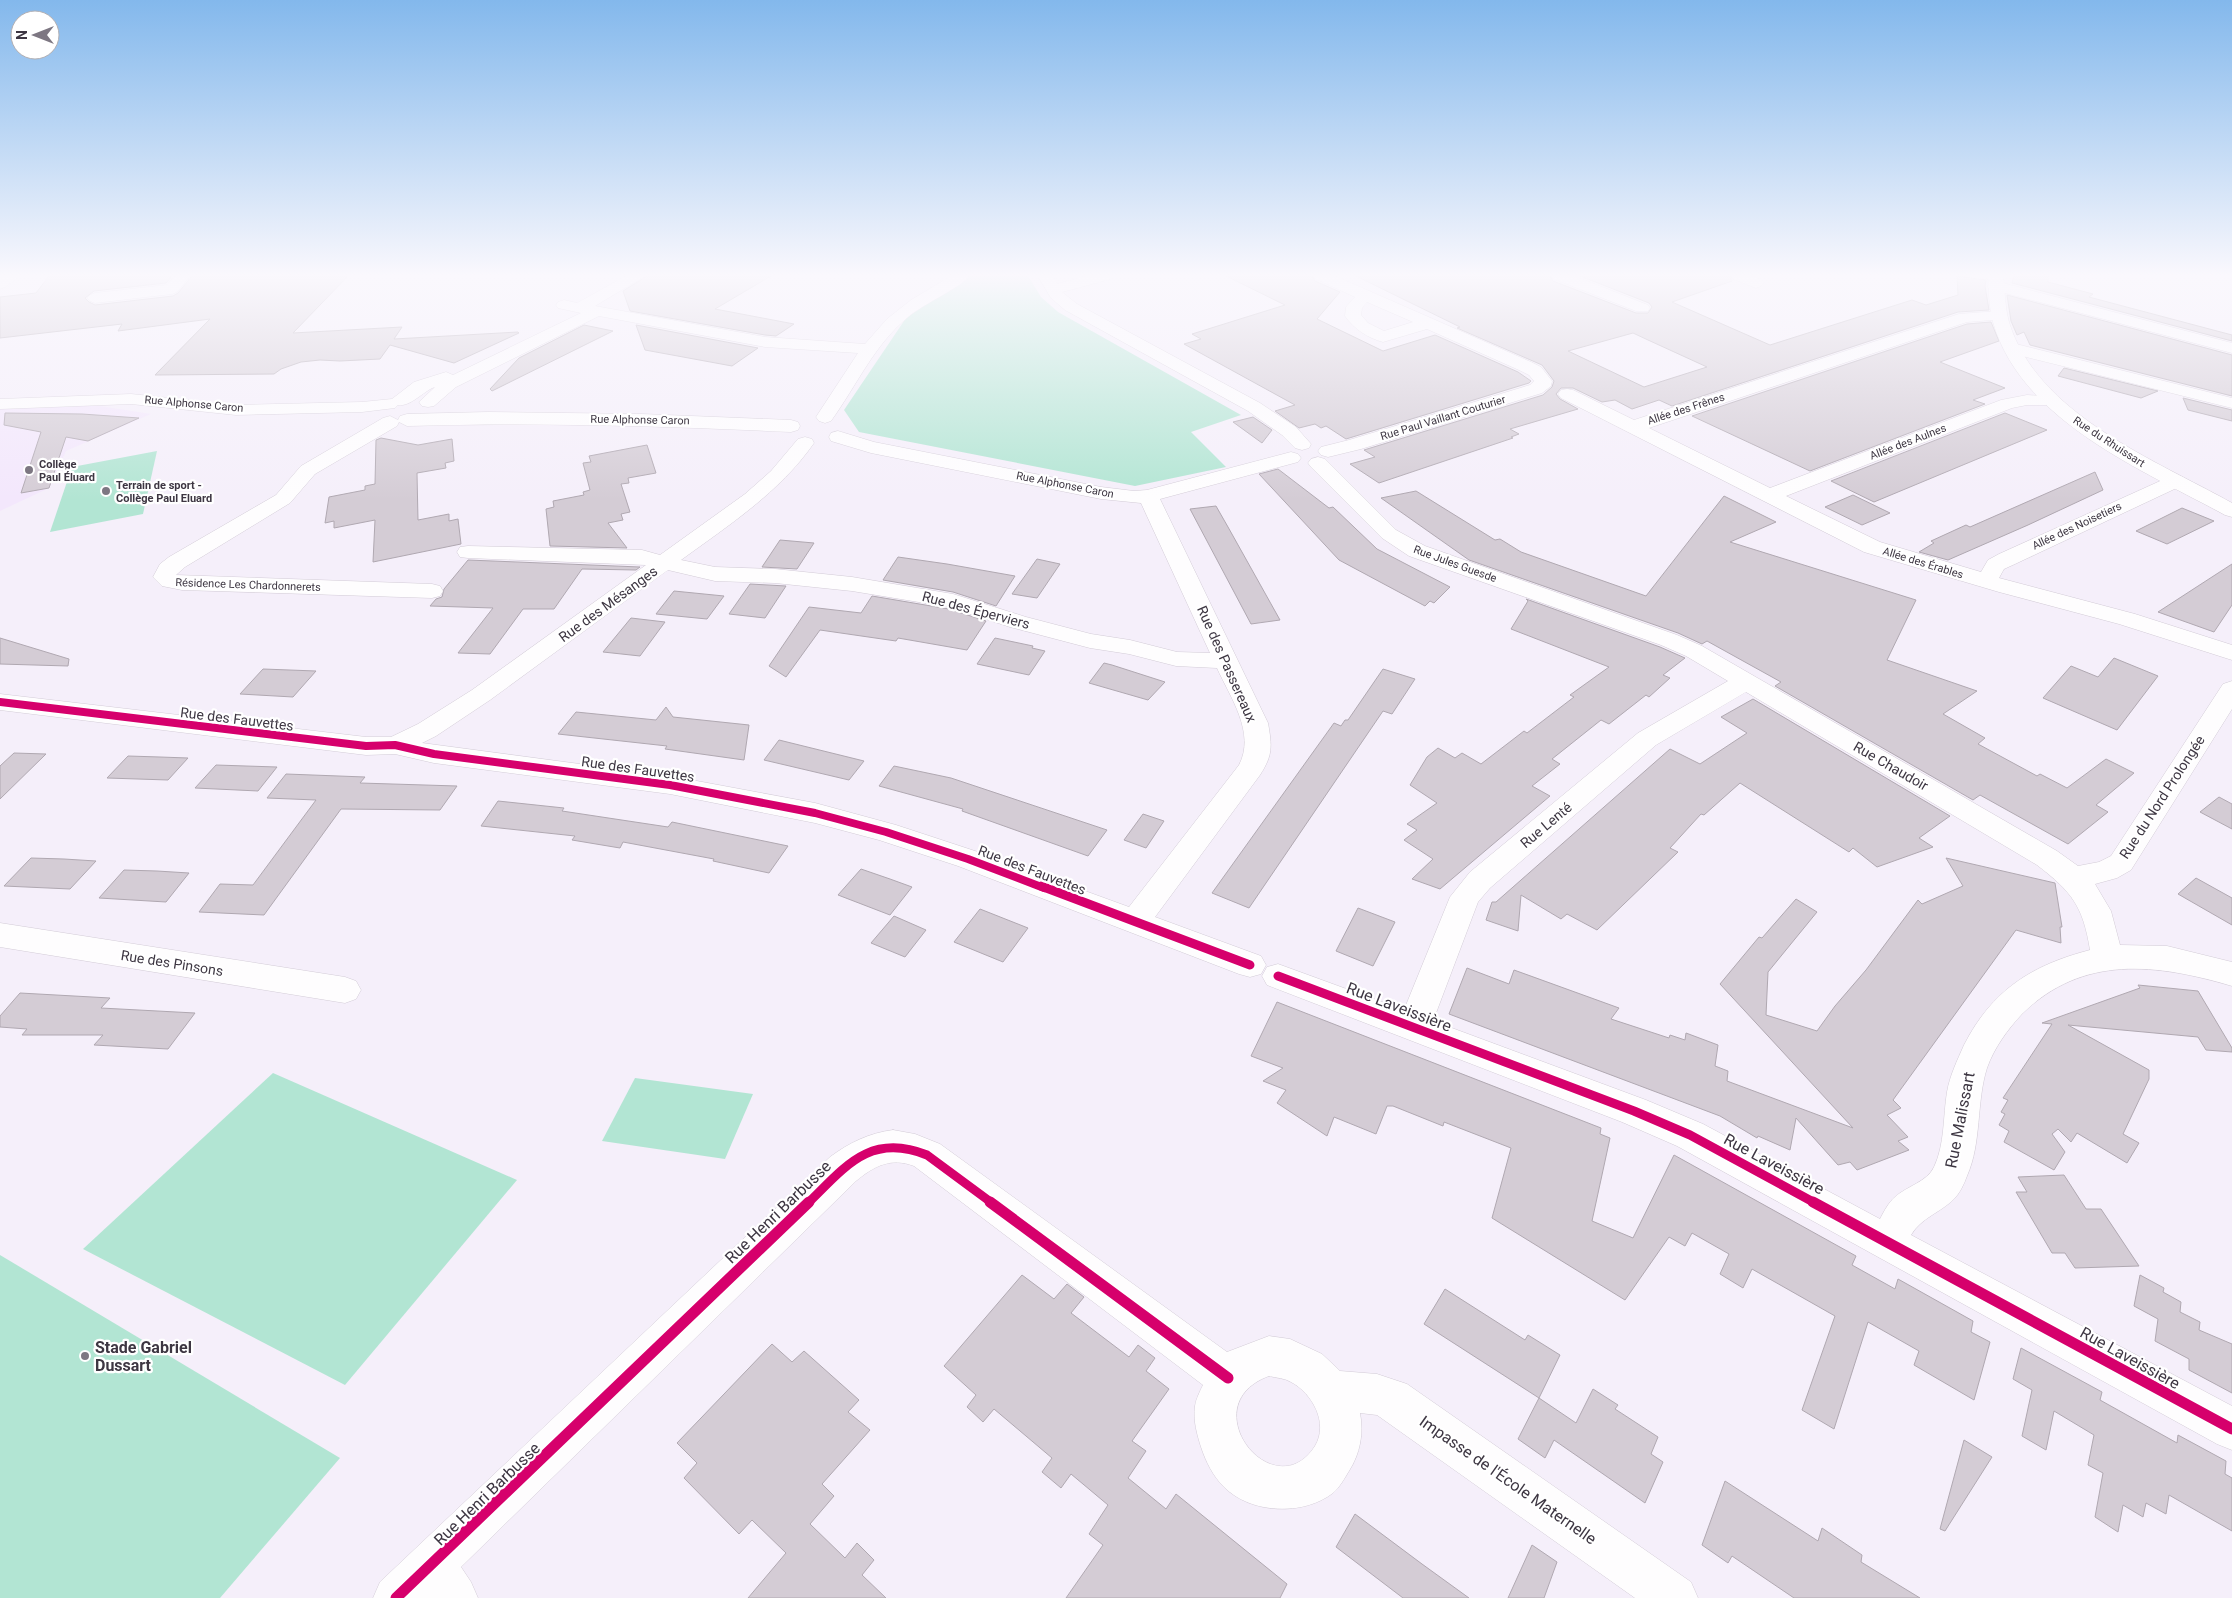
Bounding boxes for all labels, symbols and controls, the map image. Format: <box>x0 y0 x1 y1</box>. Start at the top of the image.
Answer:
north arrow <box>10 10 60 60</box>
text: N <box>14 30 30 40</box>
street label: Allée des Frênes <box>1646 390 1727 428</box>
street label: Rue Alphonse Caron <box>144 393 244 415</box>
street label: Rue Paul Vaillant Couturier <box>1379 393 1507 443</box>
street label: Rue Alphonse Caron <box>590 413 690 427</box>
street label: Rue du Rhuissart <box>2071 414 2148 470</box>
street label: Allée des Aulnes <box>1868 421 1948 463</box>
place label: Collège Paul Éluard <box>39 458 95 484</box>
marker: Collège Paul Éluard <box>23 464 35 476</box>
street label: Rue Alphonse Caron <box>1015 469 1115 501</box>
place label: Terrain de sport - Collège Paul Eluard <box>116 479 212 505</box>
marker: Terrain de sport - Collège Paul Eluard <box>100 485 112 497</box>
street label: Allée des Noisetiers <box>2030 499 2124 552</box>
street label: Rue Jules Guesde <box>1412 543 1499 585</box>
street label: Allée des Érables <box>1881 545 1965 582</box>
street label: Rue des Mésanges <box>556 563 660 645</box>
street label: Résidence Les Chardonnerets <box>175 576 321 594</box>
street label: Rue des Éperviers <box>920 587 1032 632</box>
street label: Rue des Passereaux <box>1194 603 1260 725</box>
street label: Rue des Fauvettes <box>179 704 295 734</box>
street label: Rue du Nord Prolongée <box>2116 732 2208 862</box>
street label: Rue Chaudoir <box>1851 738 1931 794</box>
street label: Rue des Fauvettes <box>580 753 696 785</box>
street label: Rue Lenté <box>1517 799 1575 851</box>
street label: Rue des Fauvettes <box>976 842 1088 898</box>
street label: Rue des Pinsons <box>120 947 224 979</box>
street label: Rue Laveissière <box>1344 978 1454 1036</box>
street label: Rue Malissart <box>1941 1070 1979 1170</box>
street label: Rue Laveissière <box>1721 1130 1827 1198</box>
street label: Rue Henri Barbusse <box>721 1157 835 1267</box>
street label: Rue Laveissière <box>2077 1323 2183 1393</box>
place label: Stade Gabriel Dussart <box>95 1338 192 1375</box>
marker: Stade Gabriel Dussart <box>79 1350 91 1362</box>
street label: Impasse de l'École Maternelle <box>1416 1412 1600 1548</box>
street label: Rue Henri Barbusse <box>430 1439 544 1549</box>

